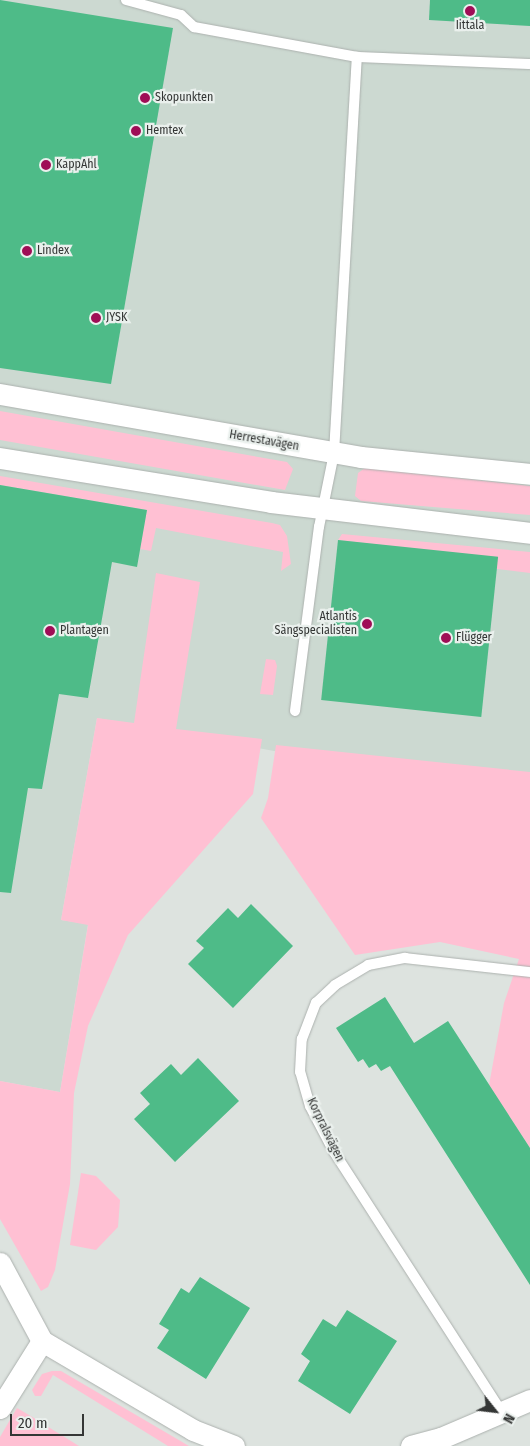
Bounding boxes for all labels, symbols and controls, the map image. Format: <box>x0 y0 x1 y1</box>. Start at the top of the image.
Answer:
marker: Iittala <box>464 5 476 17</box>
place label: Iittala <box>456 19 484 33</box>
place label: Skopunkten <box>155 91 213 105</box>
marker: Skopunkten <box>139 92 151 104</box>
place label: Hemtex <box>146 124 183 138</box>
marker: Hemtex <box>130 125 142 137</box>
place label: KappAhl <box>56 158 97 172</box>
marker: KappAhl <box>40 159 52 171</box>
place label: Lindex <box>37 244 69 258</box>
marker: Lindex <box>21 245 33 257</box>
place label: JYSK <box>106 311 127 325</box>
marker: JYSK <box>90 312 102 324</box>
street label: Herrestavägen <box>228 428 300 454</box>
place label: Atlantis Sängspecialisten <box>275 610 357 638</box>
marker: Atlantis Sängspecialisten <box>361 618 373 630</box>
place label: Plantagen <box>60 624 109 638</box>
marker: Plantagen <box>44 625 56 637</box>
place label: Flügger <box>456 631 492 645</box>
marker: Flügger <box>440 632 452 644</box>
street label: Korpralsvägen <box>303 1096 347 1164</box>
north arrow <box>470 1386 520 1436</box>
scale bar <box>12 1404 86 1436</box>
text: N <box>499 1411 518 1426</box>
text: 20 m <box>18 1414 48 1432</box>

